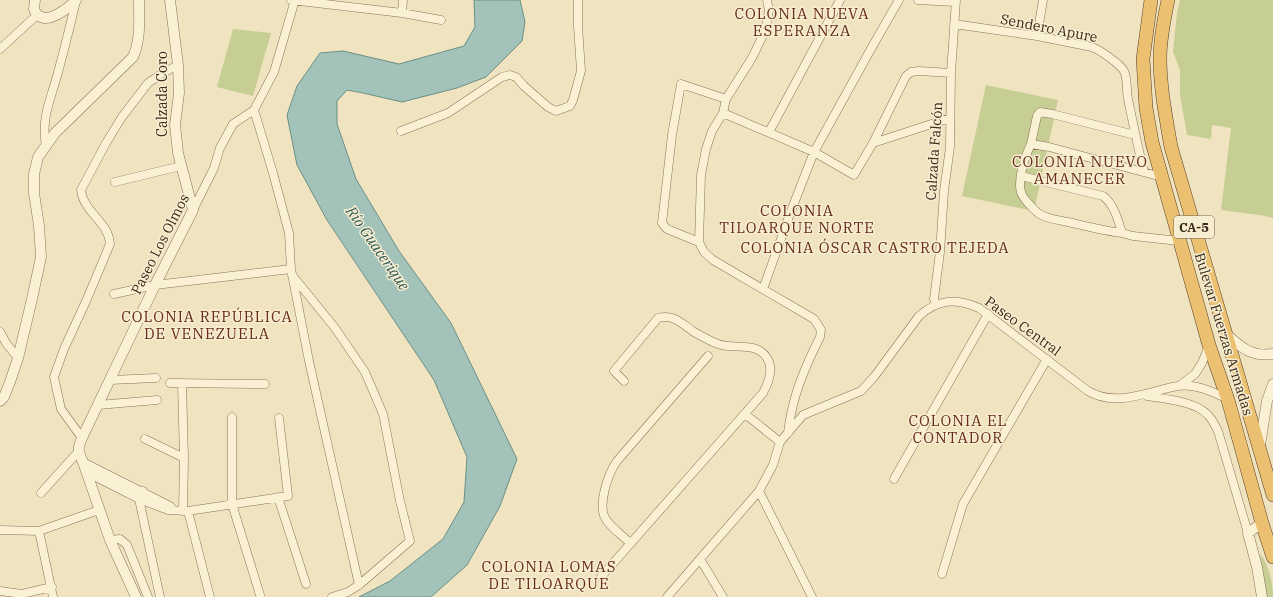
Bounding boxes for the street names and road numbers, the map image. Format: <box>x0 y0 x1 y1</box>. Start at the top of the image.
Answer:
street label: Sendero Apure <box>999 10 1099 46</box>
street label: Calzada Coro <box>153 51 171 137</box>
street label: Calzada Falcón <box>922 101 946 201</box>
street label: Paseo Los Olmos <box>127 191 193 297</box>
road number: CA-5 <box>1174 216 1214 238</box>
street label: Bulevar Fuerzas Armadas <box>1191 250 1257 418</box>
street label: Paseo Central <box>981 292 1065 360</box>

